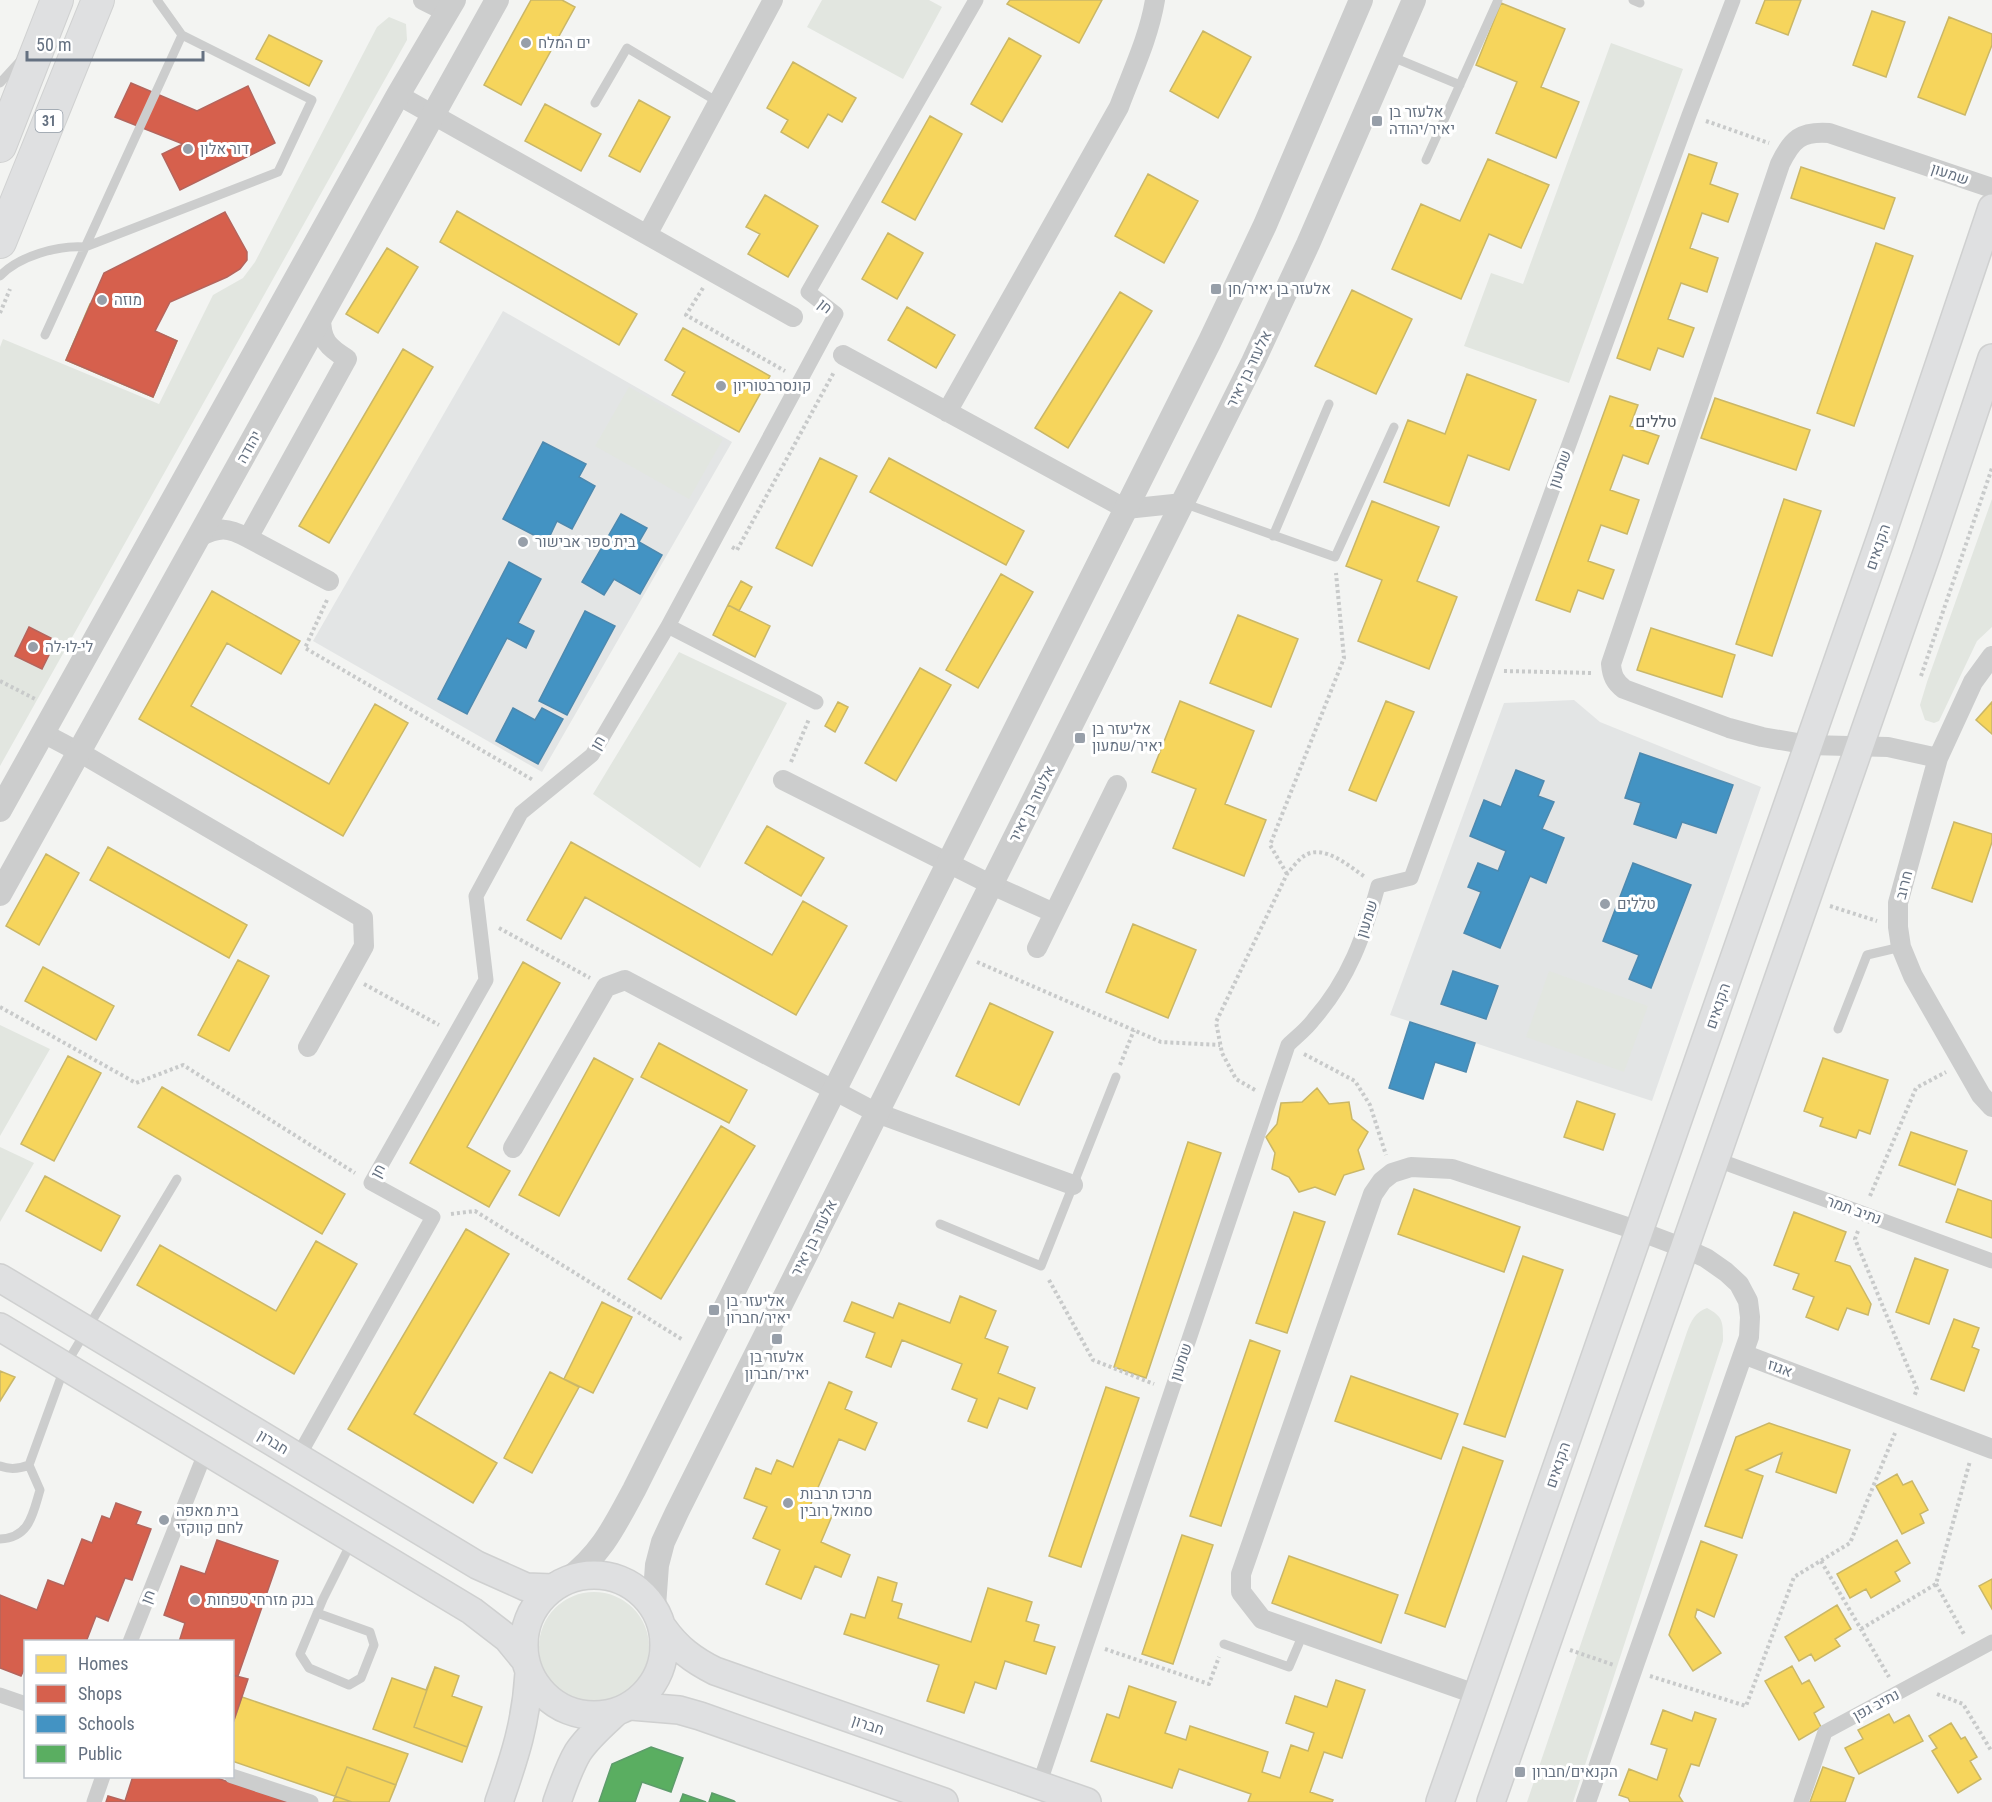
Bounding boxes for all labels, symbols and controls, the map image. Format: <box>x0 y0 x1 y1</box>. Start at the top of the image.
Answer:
scale bar <box>27 24 202 62</box>
text: 50 m <box>36 34 71 55</box>
place label: ים המלח <box>538 34 591 52</box>
marker: ים המלח <box>519 36 533 50</box>
place label: אלעזר בן יאיר/יהודה <box>1389 103 1455 138</box>
road number: 31 <box>36 110 62 132</box>
marker: אלעזר בן יאיר/יהודה <box>1370 114 1384 128</box>
place label: דור אלון <box>200 140 249 158</box>
marker: דור אלון <box>181 142 195 156</box>
street label: שמעון <box>1929 159 1971 189</box>
place label: אלעזר בן יאיר/חן <box>1228 280 1331 298</box>
marker: אלעזר בן יאיר/חן <box>1209 282 1223 296</box>
place label: מוזה <box>114 291 142 309</box>
marker: מוזה <box>95 293 109 307</box>
street label: חן <box>814 295 836 317</box>
street label: אלעזר בן יאיר <box>1223 327 1275 411</box>
place label: קונסרבטוריון <box>733 377 811 395</box>
marker: קונסרבטוריון <box>714 379 728 393</box>
district label: טללים <box>1635 412 1677 431</box>
street label: יהודה <box>233 428 265 466</box>
street label: שמעון <box>1545 448 1575 490</box>
street label: הקנאים <box>1862 522 1894 572</box>
place label: בית ספר אבישור <box>535 533 636 551</box>
marker: בית ספר אבישור <box>516 535 530 549</box>
place label: לי-לו-לה <box>45 638 94 656</box>
marker: לי-לו-לה <box>26 640 40 654</box>
place label: אליעזר בן יאיר/שמעון <box>1092 720 1162 755</box>
marker: אליעזר בן יאיר/שמעון <box>1073 731 1087 745</box>
street label: חן <box>587 733 609 753</box>
street label: אלעזר בן יאיר <box>1005 763 1059 845</box>
street label: חרוב <box>1892 869 1916 901</box>
place label: טללים <box>1617 895 1656 913</box>
marker: טללים <box>1598 897 1612 911</box>
street label: שמעון <box>1352 898 1382 940</box>
street label: הקנאים <box>1702 981 1734 1031</box>
street label: חן <box>367 1161 389 1181</box>
street label: נתיב תמר <box>1824 1192 1884 1228</box>
street label: אלעזר בן יאיר <box>787 1197 841 1279</box>
place label: אליעזר בן יאיר/חברון <box>726 1292 791 1327</box>
marker: אליעזר בן יאיר/חברון <box>707 1303 721 1317</box>
marker: אלעזר בן יאיר/חברון <box>770 1332 784 1346</box>
street label: שמעון <box>1166 1341 1196 1383</box>
place label: אלעזר בן יאיר/חברון <box>745 1348 809 1383</box>
street label: אגוז <box>1765 1355 1795 1381</box>
street label: חברון <box>254 1426 292 1458</box>
street label: הקנאים <box>1542 1440 1574 1490</box>
place label: מרכז תרבות סמואל רובין <box>800 1485 873 1520</box>
marker: מרכז תרבות סמואל רובין <box>781 1496 795 1510</box>
place label: בית מאפה לחם קווקזי <box>176 1502 243 1537</box>
marker: בית מאפה לחם קווקזי <box>157 1513 171 1527</box>
street label: חן <box>137 1587 159 1607</box>
place label: בנק מזרחי טפחות <box>207 1591 314 1609</box>
marker: בנק מזרחי טפחות <box>188 1593 202 1607</box>
legend <box>24 1640 234 1778</box>
text: Homes <box>78 1653 128 1674</box>
text: Shops <box>78 1683 122 1704</box>
street label: נתיב גפן <box>1850 1685 1902 1725</box>
street label: חברון <box>849 1711 887 1739</box>
text: Schools <box>78 1713 135 1734</box>
text: Public <box>78 1743 122 1764</box>
place label: הקנאים/חברון <box>1532 1763 1618 1781</box>
marker: הקנאים/חברון <box>1513 1765 1527 1779</box>

